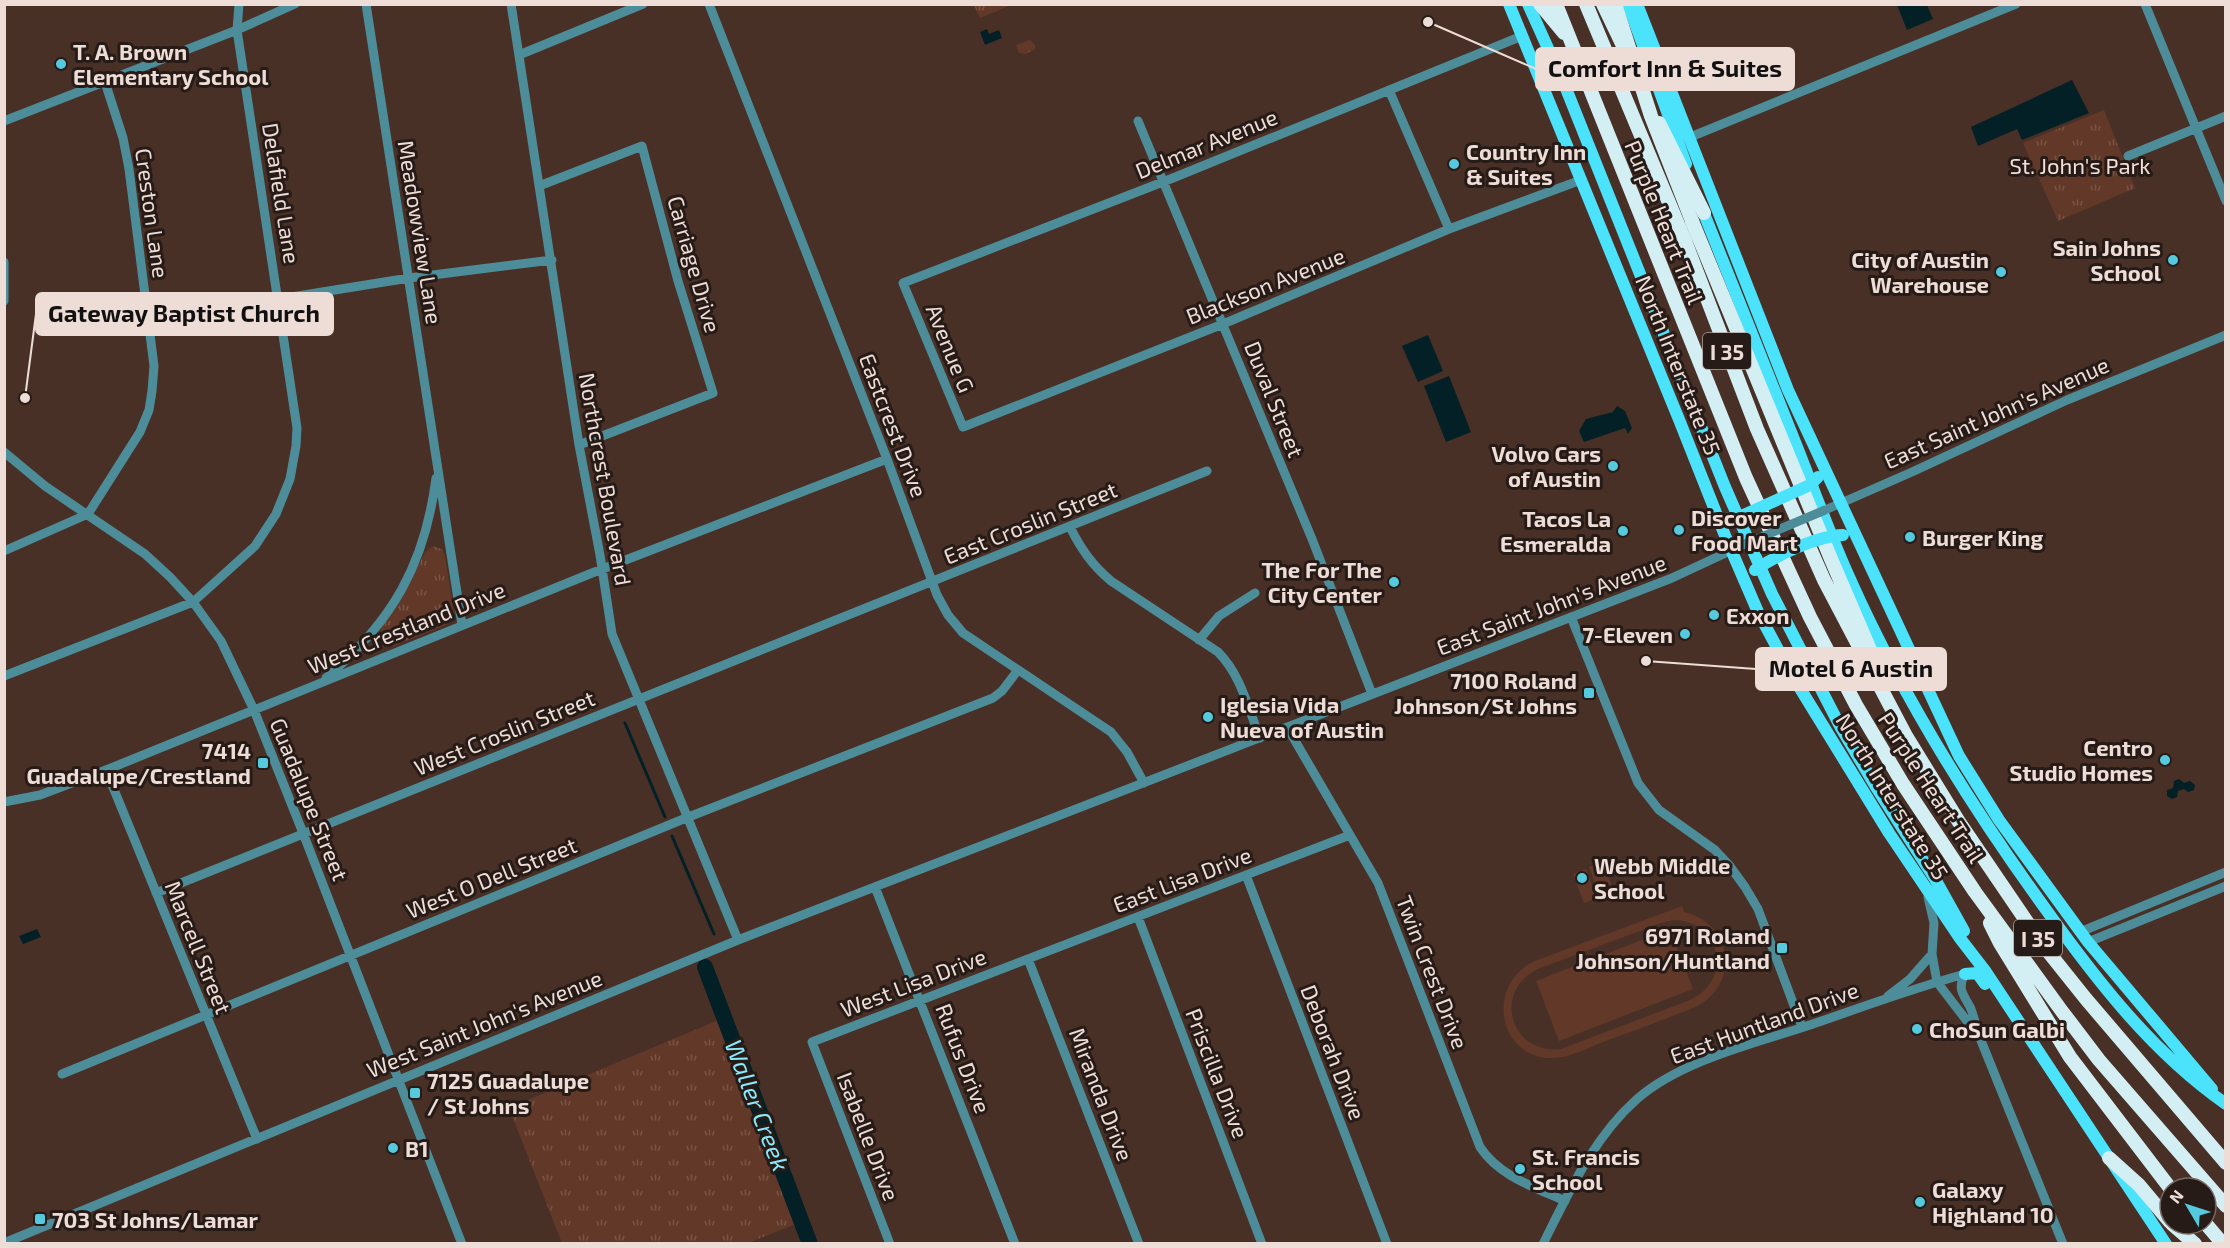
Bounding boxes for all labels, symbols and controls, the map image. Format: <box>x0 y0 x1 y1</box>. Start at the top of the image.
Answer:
place label: T. A. Brown Elementary School <box>73 38 269 90</box>
callout: Comfort Inn & Suites <box>1536 48 1794 90</box>
text: Comfort Inn & Suites <box>1548 53 1782 82</box>
marker: T. A. Brown Elementary School <box>54 57 68 71</box>
street label: Delmar Avenue <box>1131 103 1281 183</box>
street label: Delafield Lane <box>258 121 306 265</box>
street label: Purple Heart Trail <box>1620 136 1710 308</box>
street label: Meadowview Lane <box>394 138 448 326</box>
place label: Country Inn & Suites <box>1466 138 1586 189</box>
street label: Creston Lane <box>131 147 175 279</box>
park label: St. John's Park <box>2009 152 2151 178</box>
marker: Country Inn & Suites <box>1447 157 1461 171</box>
street label: Carriage Drive <box>663 193 727 335</box>
place label: Sain Johns School <box>2053 234 2162 285</box>
street label: Blackson Avenue <box>1182 241 1348 329</box>
place label: City of Austin Warehouse <box>1851 246 1989 297</box>
marker: Sain Johns School <box>2166 253 2180 267</box>
marker: City of Austin Warehouse <box>1994 265 2008 279</box>
street label: North Interstate 35 <box>1631 271 1727 459</box>
callout: Gateway Baptist Church <box>36 293 333 335</box>
text: Gateway Baptist Church <box>48 298 320 327</box>
street label: Avenue G <box>922 300 980 396</box>
road number: I 35 <box>1703 333 1751 369</box>
street label: Duval Street <box>1240 337 1310 461</box>
street label: Eastcrest Drive <box>855 349 933 501</box>
street label: East Saint John's Avenue <box>1879 351 2113 473</box>
street label: Northcrest Boulevard <box>574 371 638 587</box>
place label: Volvo Cars of Austin <box>1492 440 1601 491</box>
marker: Volvo Cars of Austin <box>1606 459 1620 473</box>
street label: East Croslin Street <box>940 475 1120 569</box>
place label: Discover Food Mart <box>1691 504 1798 555</box>
place label: Tacos La Esmeralda <box>1500 505 1611 556</box>
marker: Discover Food Mart <box>1672 523 1686 537</box>
marker: Tacos La Esmeralda <box>1616 524 1630 538</box>
place label: Burger King <box>1922 524 2044 550</box>
marker: Burger King <box>1903 530 1917 544</box>
street label: East Saint John's Avenue <box>1433 548 1669 660</box>
place label: The For The City Center <box>1261 556 1383 608</box>
marker: The For The City Center <box>1387 575 1401 589</box>
street label: West Crestland Drive <box>304 576 508 678</box>
place label: Exxon <box>1726 602 1790 628</box>
marker: Exxon <box>1707 608 1721 622</box>
place label: 7-Eleven <box>1583 621 1673 647</box>
marker: 7-Eleven <box>1678 627 1692 641</box>
callout: Motel 6 Austin <box>1756 648 1946 690</box>
text: Motel 6 Austin <box>1769 653 1933 682</box>
place label: 7100 Roland Johnson/St Johns <box>1394 667 1577 718</box>
street label: West Croslin Street <box>410 684 598 780</box>
marker: 7100 Roland Johnson/St Johns <box>1582 686 1596 700</box>
place label: Iglesia Vida Nueva of Austin <box>1220 691 1384 742</box>
street label: Purple Heart Trail <box>1874 707 1991 868</box>
street label: North Interstate 35 <box>1831 708 1955 884</box>
marker: Iglesia Vida Nueva of Austin <box>1201 710 1215 724</box>
street label: Guadalupe Street <box>266 714 354 884</box>
place label: Centro Studio Homes <box>2010 734 2153 785</box>
place label: 7414 Guadalupe/Crestland <box>27 737 251 788</box>
marker: Centro Studio Homes <box>2158 753 2172 767</box>
marker: 7414 Guadalupe/Crestland <box>256 756 270 770</box>
street label: West O Dell Street <box>402 831 580 923</box>
street label: East Lisa Drive <box>1109 841 1255 917</box>
place label: Webb Middle School <box>1594 852 1731 903</box>
marker: Webb Middle School <box>1575 871 1589 885</box>
street label: Marcell Street <box>161 877 237 1017</box>
street label: Twin Crest Drive <box>1392 892 1474 1052</box>
road number: I 35 <box>2014 920 2062 956</box>
place label: 6971 Roland Johnson/Huntland <box>1576 922 1770 973</box>
marker: 6971 Roland Johnson/Huntland <box>1775 941 1789 955</box>
street label: West Lisa Drive <box>837 942 989 1022</box>
street label: West Saint John's Avenue <box>363 964 605 1082</box>
street label: East Huntland Drive <box>1666 976 1862 1068</box>
street label: Deborah Drive <box>1296 981 1372 1123</box>
street label: Rufus Drive <box>931 999 997 1117</box>
street label: Priscilla Drive <box>1181 1004 1255 1142</box>
place label: ChoSun Galbi <box>1929 1016 2065 1042</box>
marker: ChoSun Galbi <box>1910 1022 1924 1036</box>
street label: Miranda Drive <box>1065 1024 1139 1164</box>
water label: Waller Creek <box>720 1035 796 1175</box>
place label: 7125 Guadalupe / St Johns <box>427 1067 589 1118</box>
street label: Isabelle Drive <box>833 1068 905 1204</box>
marker: 7125 Guadalupe / St Johns <box>408 1086 422 1100</box>
place label: B1 <box>405 1135 429 1161</box>
marker: B1 <box>386 1141 400 1155</box>
place label: St. Francis School <box>1532 1143 1640 1194</box>
marker: St. Francis School <box>1513 1162 1527 1176</box>
place label: Galaxy Highland 10 <box>1932 1176 2054 1227</box>
north arrow <box>2158 1176 2218 1236</box>
text: N <box>2165 1186 2187 1207</box>
marker: Galaxy Highland 10 <box>1913 1195 1927 1209</box>
place label: 703 St Johns/Lamar <box>52 1206 258 1232</box>
marker: 703 St Johns/Lamar <box>33 1212 47 1226</box>

